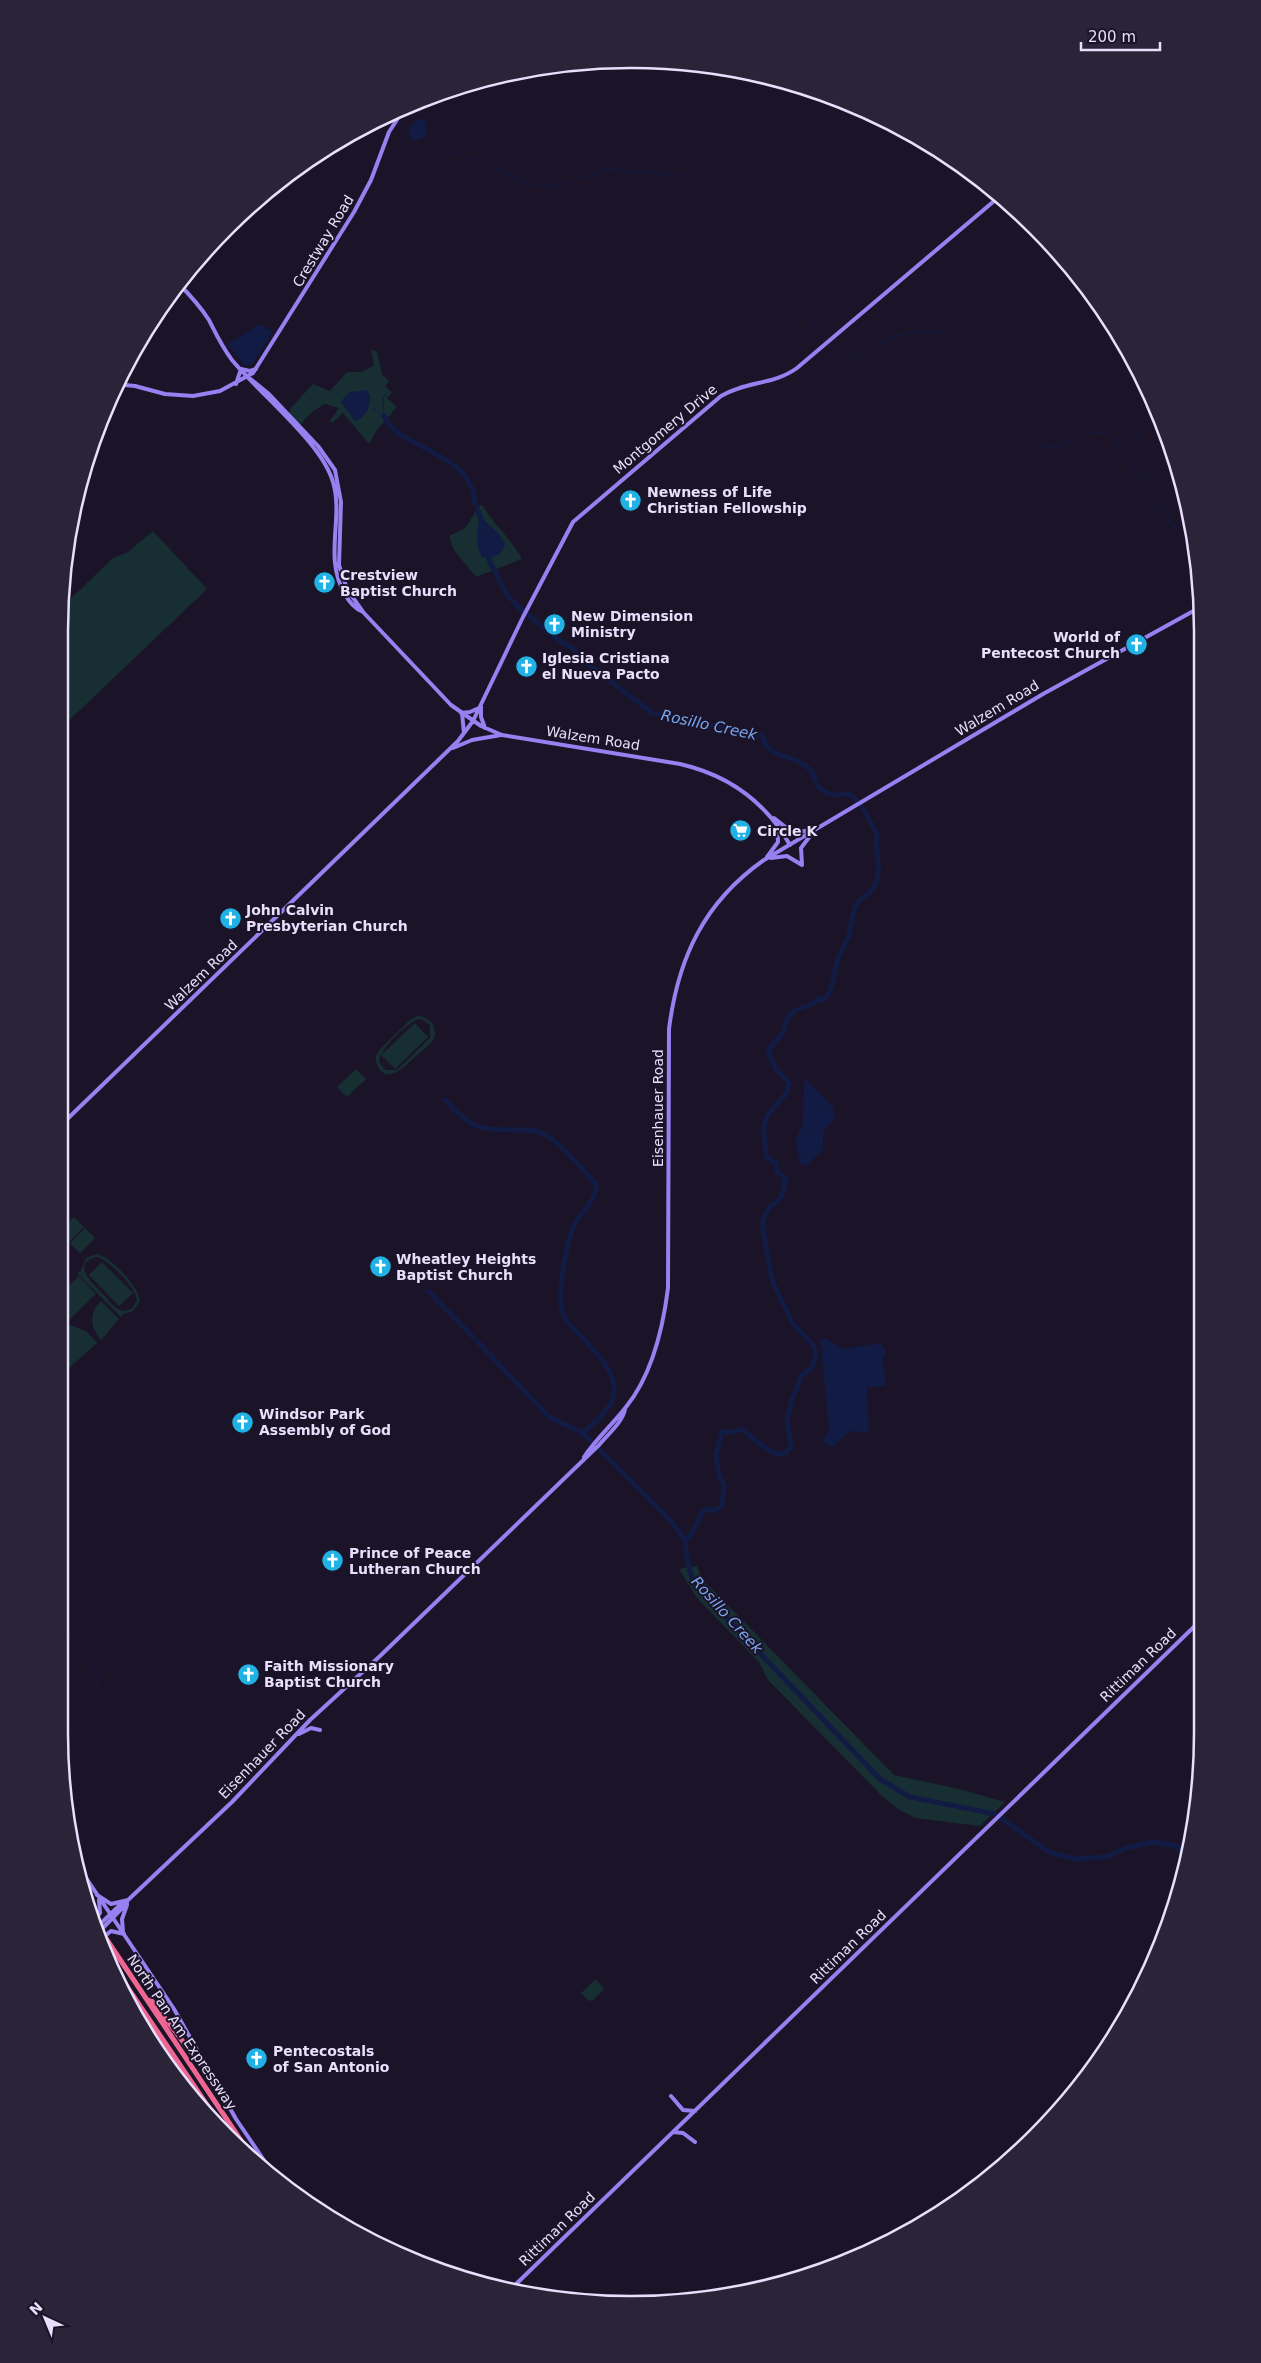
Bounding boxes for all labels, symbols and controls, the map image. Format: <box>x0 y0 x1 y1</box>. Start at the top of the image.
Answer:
scale bar <box>1081 20 1160 52</box>
text: 200 m <box>1088 28 1136 46</box>
street label: Crestway Road <box>289 192 357 290</box>
street label: Montgomery Drive <box>610 381 720 477</box>
place label: Newness of Life Christian Fellowship <box>647 484 807 516</box>
church icon: Newness of Life Christian Fellowship <box>619 488 643 512</box>
place label: Crestview Baptist Church <box>340 567 457 599</box>
church icon: Crestview Baptist Church <box>312 571 336 595</box>
place label: New Dimension Ministry <box>571 608 693 640</box>
church icon: New Dimension Ministry <box>543 612 567 636</box>
place label: World of Pentecost Church <box>981 629 1121 661</box>
church icon: World of Pentecost Church <box>1124 633 1148 657</box>
place label: Iglesia Cristiana el Nueva Pacto <box>542 650 670 682</box>
church icon: Iglesia Cristiana el Nueva Pacto <box>514 654 538 678</box>
street label: Walzem Road <box>952 677 1042 739</box>
water label: Rosillo Creek <box>659 706 760 744</box>
street label: Walzem Road <box>545 723 641 753</box>
supermarket icon: Circle K <box>729 819 753 843</box>
place label: Circle K <box>757 823 818 839</box>
place label: John Calvin Presbyterian Church <box>245 902 408 934</box>
church icon: John Calvin Presbyterian Church <box>218 906 242 930</box>
street label: Walzem Road <box>161 936 241 1014</box>
street label: Eisenhauer Road <box>650 1049 666 1167</box>
place label: Wheatley Heights Baptist Church <box>396 1251 536 1283</box>
church icon: Wheatley Heights Baptist Church <box>368 1255 392 1279</box>
place label: Windsor Park Assembly of God <box>259 1406 391 1438</box>
church icon: Windsor Park Assembly of God <box>231 1410 255 1434</box>
place label: Prince of Peace Lutheran Church <box>349 1545 481 1577</box>
church icon: Prince of Peace Lutheran Church <box>321 1549 345 1573</box>
water label: Rosillo Creek <box>688 1573 767 1658</box>
street label: Rittiman Road <box>1097 1625 1179 1705</box>
place label: Faith Missionary Baptist Church <box>264 1658 394 1690</box>
church icon: Faith Missionary Baptist Church <box>236 1662 260 1686</box>
street label: Eisenhauer Road <box>215 1706 309 1802</box>
street label: Rittiman Road <box>807 1907 889 1987</box>
street label: North Pan Am Expressway <box>124 1951 240 2113</box>
place label: Pentecostals of San Antonio <box>273 2043 390 2075</box>
church icon: Pentecostals of San Antonio <box>245 2047 269 2071</box>
street label: Rittiman Road <box>516 2189 598 2269</box>
north arrow <box>20 2293 70 2343</box>
text: N <box>26 2299 46 2318</box>

